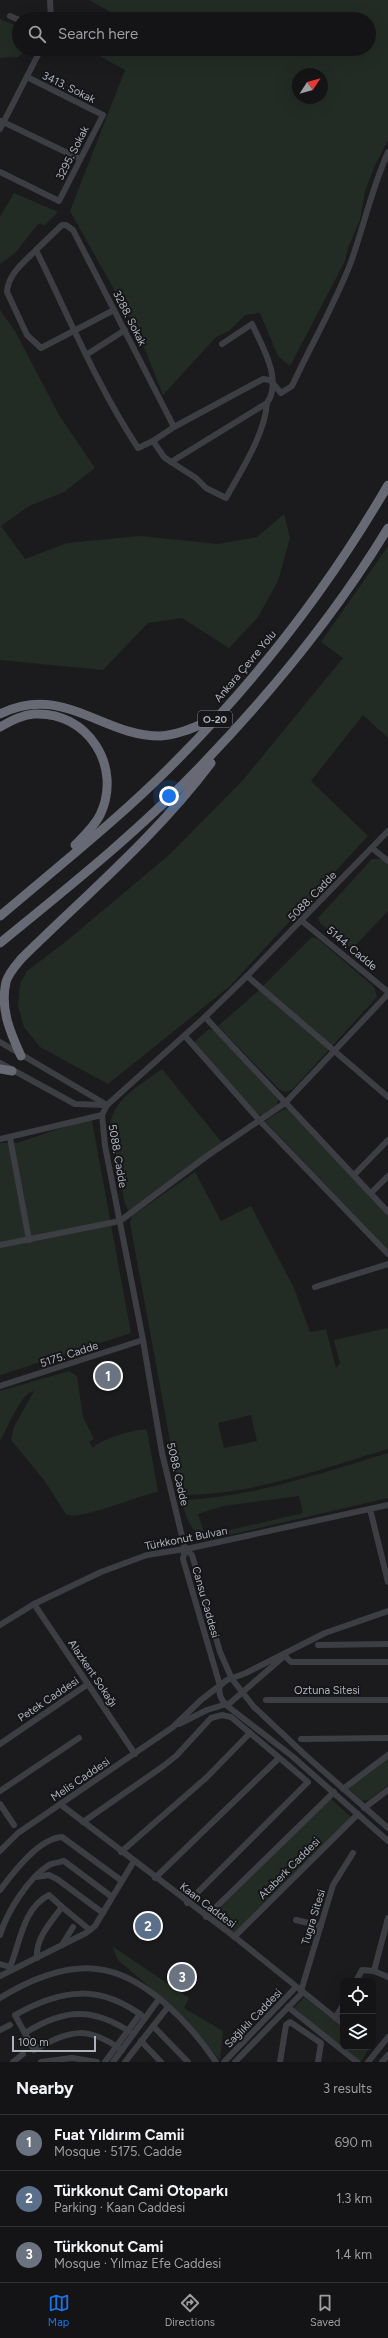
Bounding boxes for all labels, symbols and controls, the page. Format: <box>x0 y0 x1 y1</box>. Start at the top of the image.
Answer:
search box <box>12 12 376 56</box>
icon: search <box>26 23 48 45</box>
text: Search here <box>58 25 138 43</box>
north arrow <box>292 68 328 104</box>
street label: 3413. Sokak <box>40 69 98 106</box>
street label: 3295. Sokak <box>53 123 92 182</box>
street label: 3288. Sokak <box>110 289 149 348</box>
street label: Ankara Çevre Yolu <box>212 628 279 705</box>
road number: O-20 <box>198 711 232 727</box>
your location <box>159 786 179 806</box>
street label: 5088. Cadde <box>285 869 339 924</box>
street label: 5144. Cadde <box>324 923 380 973</box>
street label: 5088. Cadde <box>106 1123 129 1189</box>
street label: 5175. Cadde <box>38 1339 100 1370</box>
pin: 1 <box>95 1361 121 1391</box>
street label: 5088. Cadde <box>164 1441 191 1507</box>
street label: Türkkonut Bulvarı <box>144 1524 229 1553</box>
street label: Cansu Caddesi <box>189 1565 222 1639</box>
street label: Alazkent Sokağı <box>65 1637 120 1709</box>
street label: Petek Caddesi <box>15 1674 81 1725</box>
street label: Oztuna Sitesi <box>294 1684 360 1697</box>
street label: Melis Caddesi <box>48 1755 112 1804</box>
street label: Ataberk Caddesi <box>256 1835 323 1902</box>
street label: Kaan Caddesi <box>177 1880 238 1931</box>
street label: Tugra Sitesi <box>299 1888 328 1946</box>
pin: 2 <box>135 1911 161 1941</box>
pin: 3 <box>169 1962 195 1992</box>
map controls <box>340 1978 376 2050</box>
button: locate <box>340 1978 376 2014</box>
street label: Sağlıklı Caddesi <box>222 1986 285 2051</box>
button: layers <box>340 2014 376 2050</box>
scale bar <box>12 2034 96 2053</box>
text: 100 m <box>18 2036 49 2049</box>
text: Nearby <box>16 2078 74 2098</box>
text: 3 results <box>323 2081 372 2096</box>
text: Fuat Yıldırım Camii <box>54 2126 185 2144</box>
text: 1 <box>26 2135 32 2150</box>
text: 690 m <box>335 2135 372 2150</box>
text: Mosque · 5175. Cadde <box>54 2144 182 2159</box>
text: Türkkonut Cami Otoparkı <box>54 2182 228 2200</box>
text: 2 <box>25 2191 33 2206</box>
text: 1.3 km <box>336 2191 372 2206</box>
text: Parking · Kaan Caddesi <box>54 2200 185 2215</box>
text: Türkkonut Cami <box>54 2238 163 2256</box>
text: 3 <box>25 2247 33 2262</box>
text: 1.4 km <box>335 2247 372 2262</box>
text: Mosque · Yılmaz Efe Caddesi <box>54 2256 221 2271</box>
tab: Map <box>48 2292 70 2329</box>
tab: Directions <box>165 2292 215 2329</box>
tab: Saved <box>310 2292 340 2329</box>

